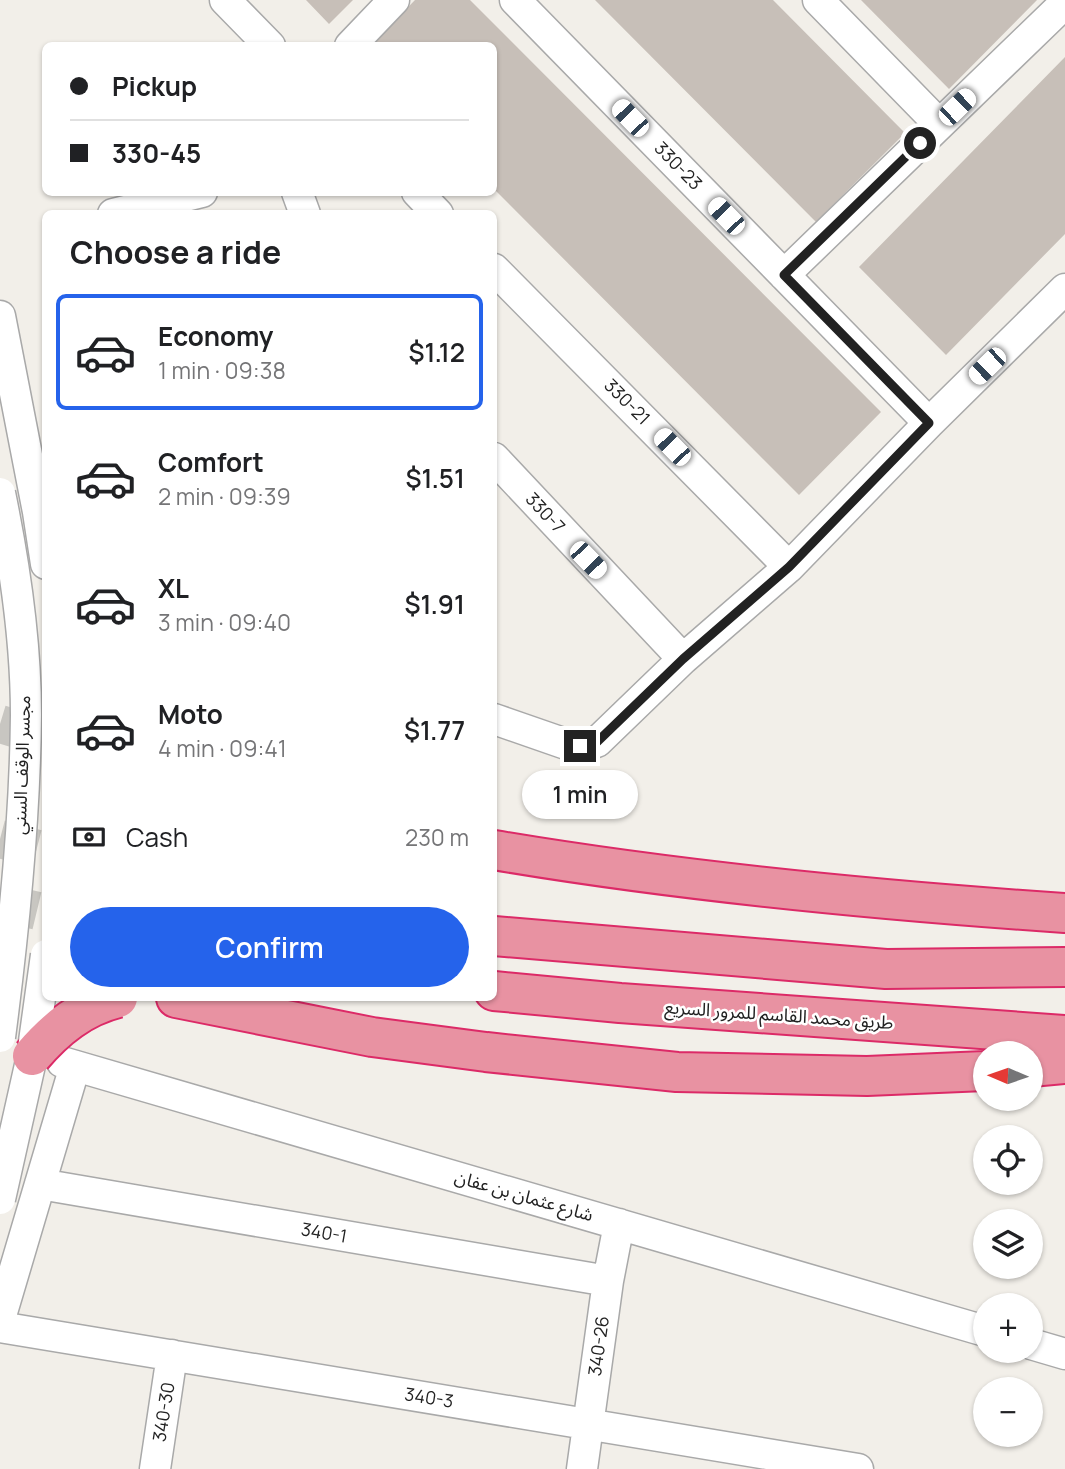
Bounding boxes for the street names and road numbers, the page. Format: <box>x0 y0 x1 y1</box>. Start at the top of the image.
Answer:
street label: 330-23 <box>650 136 708 195</box>
street label: 330-21 <box>600 373 656 429</box>
street label: 330-7 <box>521 487 571 538</box>
street label: مجسر الوقف السني <box>7 695 38 835</box>
street label: طريق محمد القاسم للمرور السريع <box>664 994 894 1037</box>
street label: شارع عثمان بن عفان <box>451 1164 596 1229</box>
street label: 340-1 <box>299 1216 349 1248</box>
street label: 340-26 <box>582 1314 614 1378</box>
street label: 340-30 <box>146 1380 180 1443</box>
street label: 340-3 <box>403 1381 455 1413</box>

